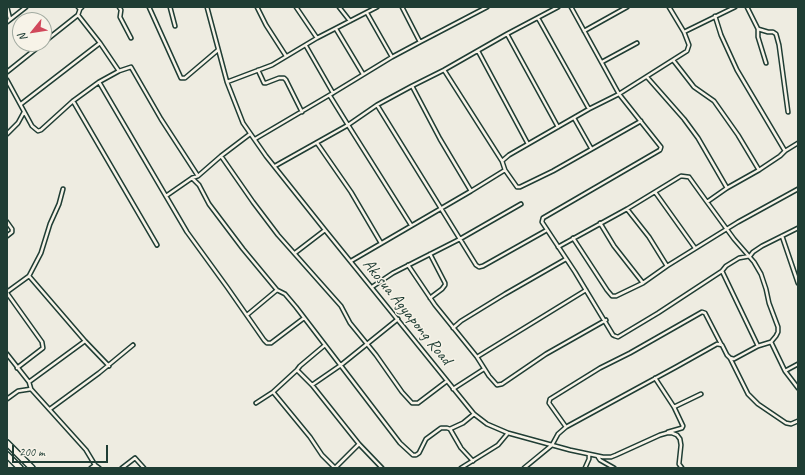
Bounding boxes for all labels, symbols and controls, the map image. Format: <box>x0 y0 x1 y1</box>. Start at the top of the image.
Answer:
north arrow <box>12 12 52 52</box>
text: N <box>15 31 30 44</box>
street label: Akosua Agyapong Road <box>358 255 456 369</box>
scale bar <box>14 437 110 463</box>
text: 200 m <box>19 444 45 460</box>

